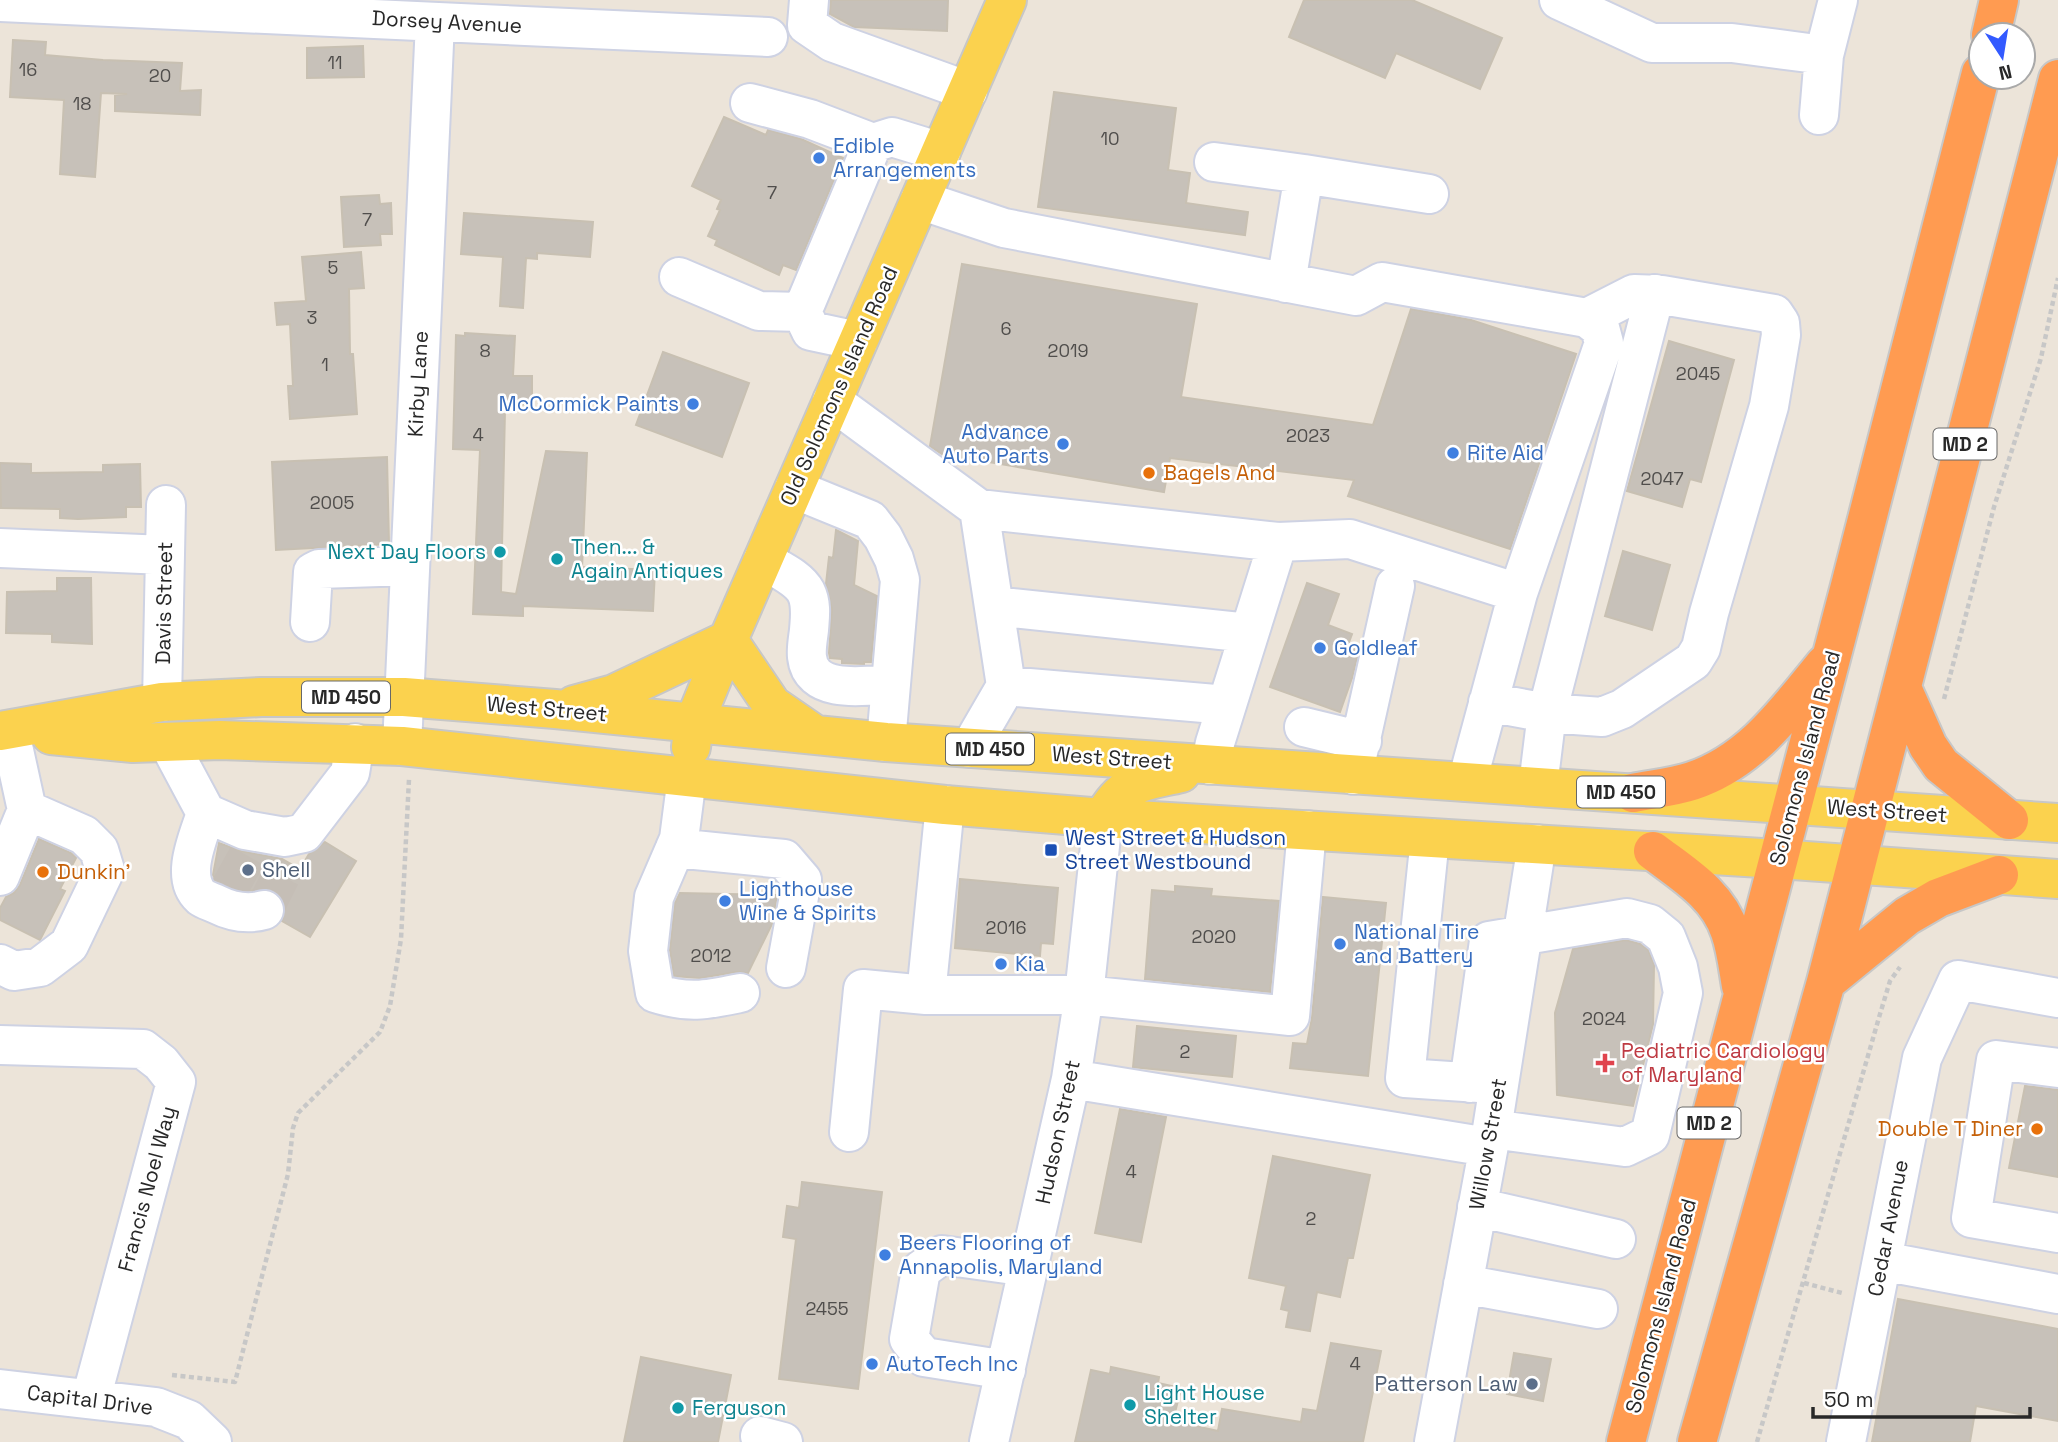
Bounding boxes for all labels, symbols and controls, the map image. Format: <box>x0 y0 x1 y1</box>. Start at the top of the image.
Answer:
street label: Dorsey Avenue <box>371 4 523 39</box>
north arrow <box>1967 21 2037 91</box>
house number: 11 <box>327 51 343 74</box>
house number: 16 <box>19 58 37 81</box>
text: N <box>1997 59 2014 86</box>
house number: 20 <box>149 64 171 87</box>
house number: 18 <box>73 92 91 115</box>
house number: 10 <box>1100 127 1120 150</box>
place label: Edible Arrangements <box>833 132 976 183</box>
marker: Edible Arrangements <box>811 150 827 166</box>
house number: 7 <box>767 181 777 204</box>
house number: 7 <box>362 208 372 231</box>
house number: 5 <box>328 256 338 279</box>
street label: Old Solomons Island Road <box>773 262 904 510</box>
house number: 3 <box>307 306 317 329</box>
house number: 6 <box>1000 317 1012 340</box>
street label: Kirby Lane <box>401 330 434 438</box>
house number: 8 <box>479 339 491 362</box>
house number: 2019 <box>1048 339 1088 362</box>
house number: 1 <box>321 353 329 376</box>
house number: 2045 <box>1676 362 1720 385</box>
place label: McCormick Paints <box>499 390 679 417</box>
marker: McCormick Paints <box>685 396 701 412</box>
place label: Advance Auto Parts <box>942 418 1049 469</box>
house number: 4 <box>472 423 484 446</box>
house number: 2023 <box>1286 424 1330 447</box>
road number: MD 2 <box>1934 428 1996 460</box>
marker: Advance Auto Parts <box>1055 436 1071 452</box>
place label: Rite Aid <box>1467 439 1544 466</box>
marker: Rite Aid <box>1445 445 1461 461</box>
place label: Bagels And <box>1163 459 1276 486</box>
marker: Bagels And <box>1141 465 1157 481</box>
house number: 2047 <box>1640 467 1684 490</box>
house number: 2005 <box>310 491 354 514</box>
place label: Then... & Again Antiques <box>571 533 723 584</box>
place label: Next Day Floors <box>328 538 486 565</box>
street label: Davis Street <box>149 541 178 664</box>
marker: Next Day Floors <box>492 544 508 560</box>
marker: Then... & Again Antiques <box>549 551 565 567</box>
place label: Goldleaf <box>1334 634 1418 661</box>
marker: Goldleaf <box>1312 640 1328 656</box>
street label: Solomons Island Road <box>1763 648 1846 868</box>
road number: MD 450 <box>302 682 390 712</box>
street label: West Street <box>486 690 608 727</box>
road number: MD 450 <box>946 734 1034 764</box>
street label: West Street <box>1051 740 1173 775</box>
road number: MD 450 <box>1577 776 1665 807</box>
street label: West Street <box>1826 793 1948 828</box>
place label: West Street & Hudson Street Westbound <box>1065 824 1286 875</box>
marker: West Street & Hudson Street Westbound <box>1043 842 1059 858</box>
place label: Shell <box>262 856 310 883</box>
place label: Dunkin' <box>57 858 131 885</box>
marker: Shell <box>240 862 256 878</box>
marker: Dunkin' <box>35 864 51 880</box>
place label: Lighthouse Wine & Spirits <box>739 875 877 926</box>
marker: Lighthouse Wine & Spirits <box>717 893 733 909</box>
house number: 2016 <box>986 916 1026 939</box>
place label: National Tire and Battery <box>1354 918 1479 969</box>
house number: 2020 <box>1192 925 1236 948</box>
marker: National Tire and Battery <box>1332 936 1348 952</box>
house number: 2012 <box>691 944 731 967</box>
place label: Kia <box>1015 950 1045 977</box>
marker: Kia <box>993 956 1009 972</box>
house number: 2024 <box>1582 1007 1626 1030</box>
place label: Pediatric Cardiology of Maryland <box>1621 1037 1826 1088</box>
house number: 2 <box>1180 1040 1190 1063</box>
marker: Pediatric Cardiology of Maryland <box>1595 1053 1615 1073</box>
street label: Hudson Street <box>1029 1057 1086 1206</box>
street label: Willow Street <box>1463 1076 1512 1212</box>
street label: Francis Noel Way <box>111 1103 182 1275</box>
road number: MD 2 <box>1678 1107 1740 1138</box>
place label: Double T Diner <box>1878 1115 2023 1142</box>
marker: Double T Diner <box>2029 1121 2045 1137</box>
street label: Cedar Avenue <box>1861 1157 1914 1299</box>
house number: 4 <box>1125 1160 1137 1183</box>
street label: Solomons Island Road <box>1619 1196 1702 1416</box>
house number: 2 <box>1306 1207 1316 1230</box>
place label: Beers Flooring of Annapolis, Maryland <box>899 1229 1103 1280</box>
marker: Beers Flooring of Annapolis, Maryland <box>877 1247 893 1263</box>
house number: 2455 <box>805 1297 849 1320</box>
place label: AutoTech Inc <box>886 1350 1018 1377</box>
house number: 4 <box>1349 1352 1361 1375</box>
marker: AutoTech Inc <box>864 1356 880 1372</box>
place label: Patterson Law <box>1375 1370 1518 1397</box>
marker: Patterson Law <box>1524 1376 1540 1392</box>
scale bar <box>1813 1376 2030 1420</box>
street label: Capital Drive <box>26 1378 155 1421</box>
place label: Light House Shelter <box>1144 1379 1265 1430</box>
text: 50 m <box>1824 1386 1874 1413</box>
place label: Ferguson <box>692 1394 786 1421</box>
marker: Light House Shelter <box>1122 1397 1138 1413</box>
marker: Ferguson <box>670 1400 686 1416</box>

